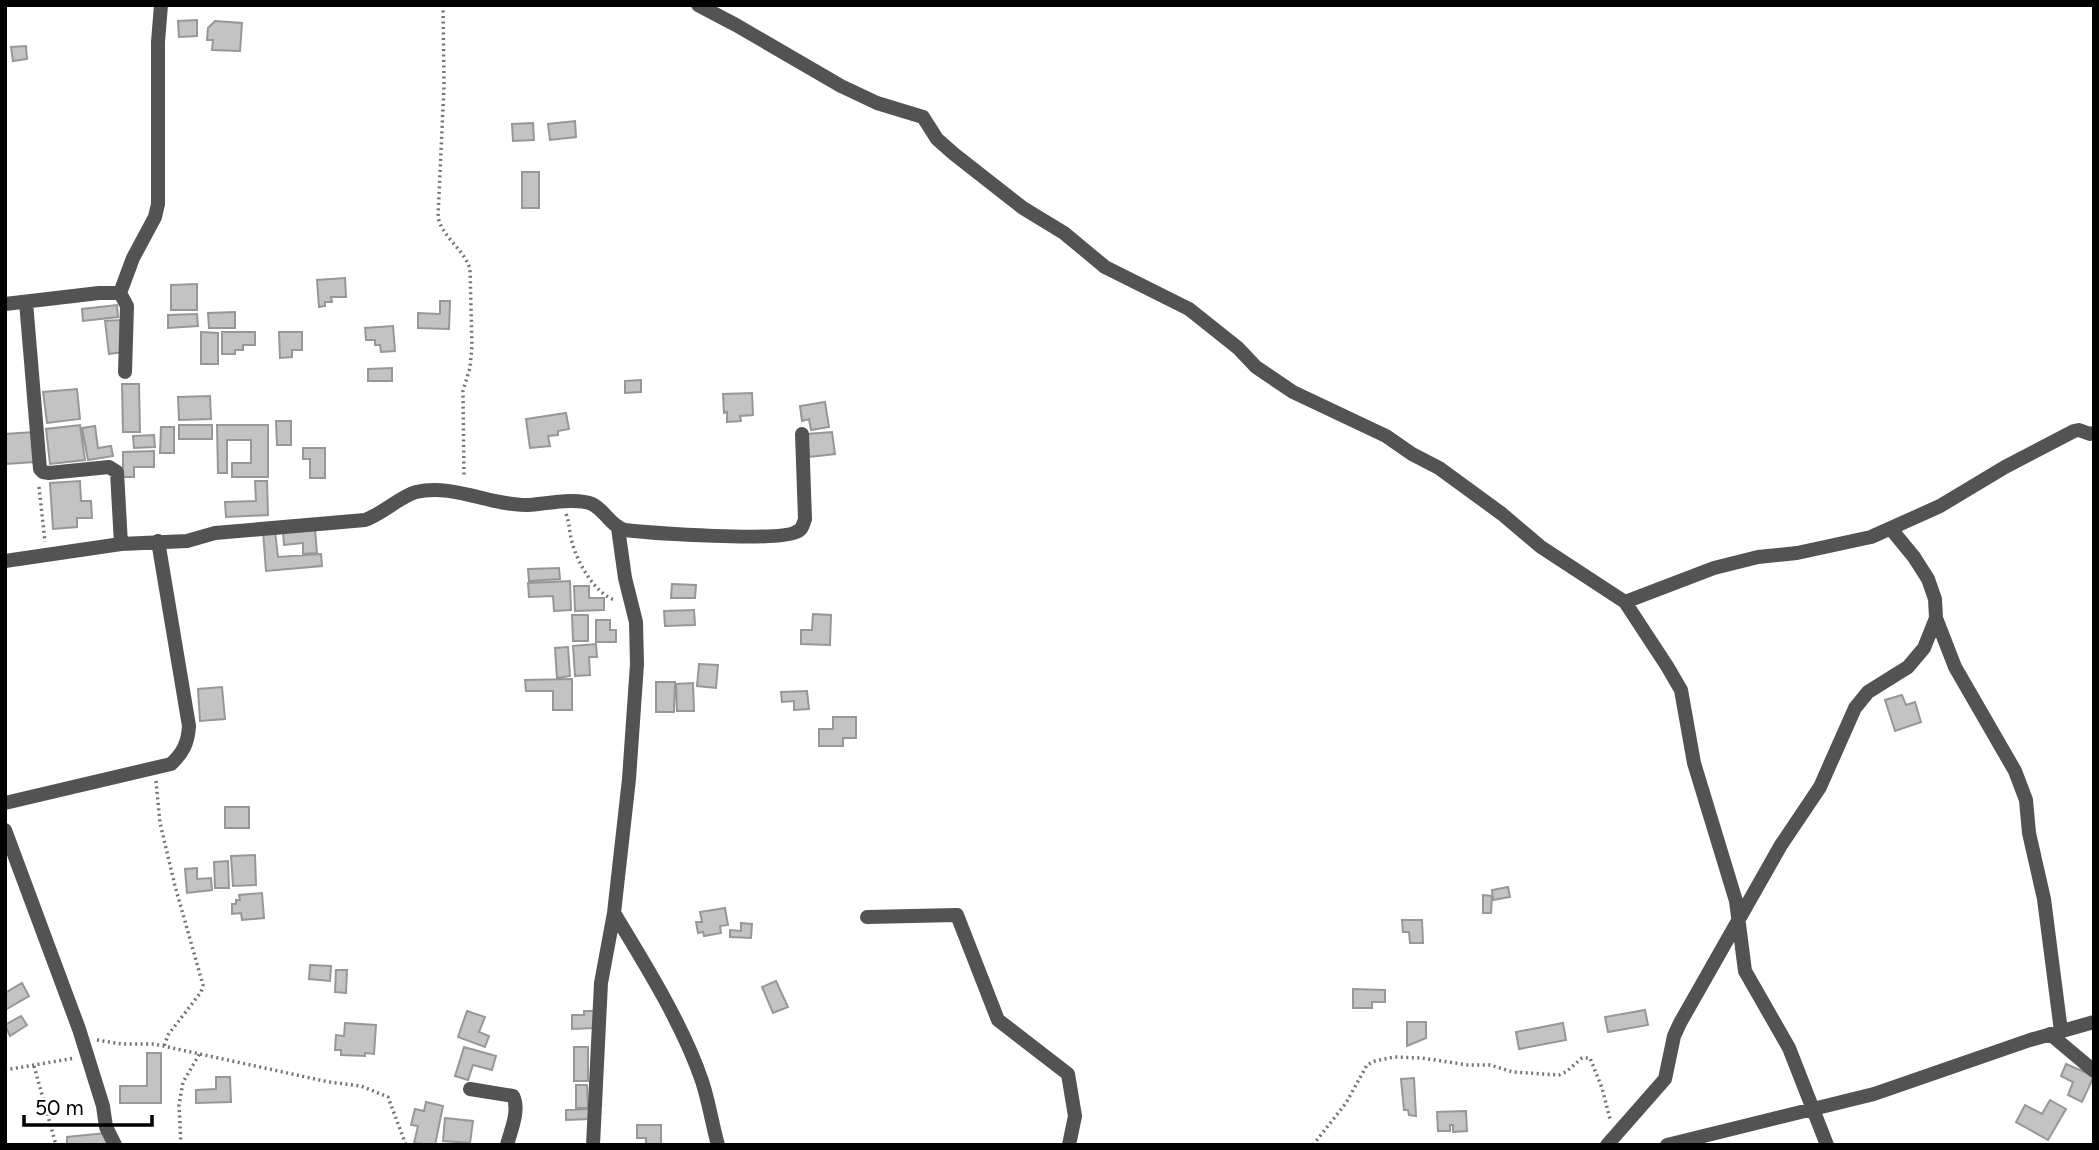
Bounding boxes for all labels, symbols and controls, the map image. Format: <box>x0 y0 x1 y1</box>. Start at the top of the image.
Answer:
scale bar <box>24 1084 152 1128</box>
text: 50 m <box>35 1095 84 1120</box>

